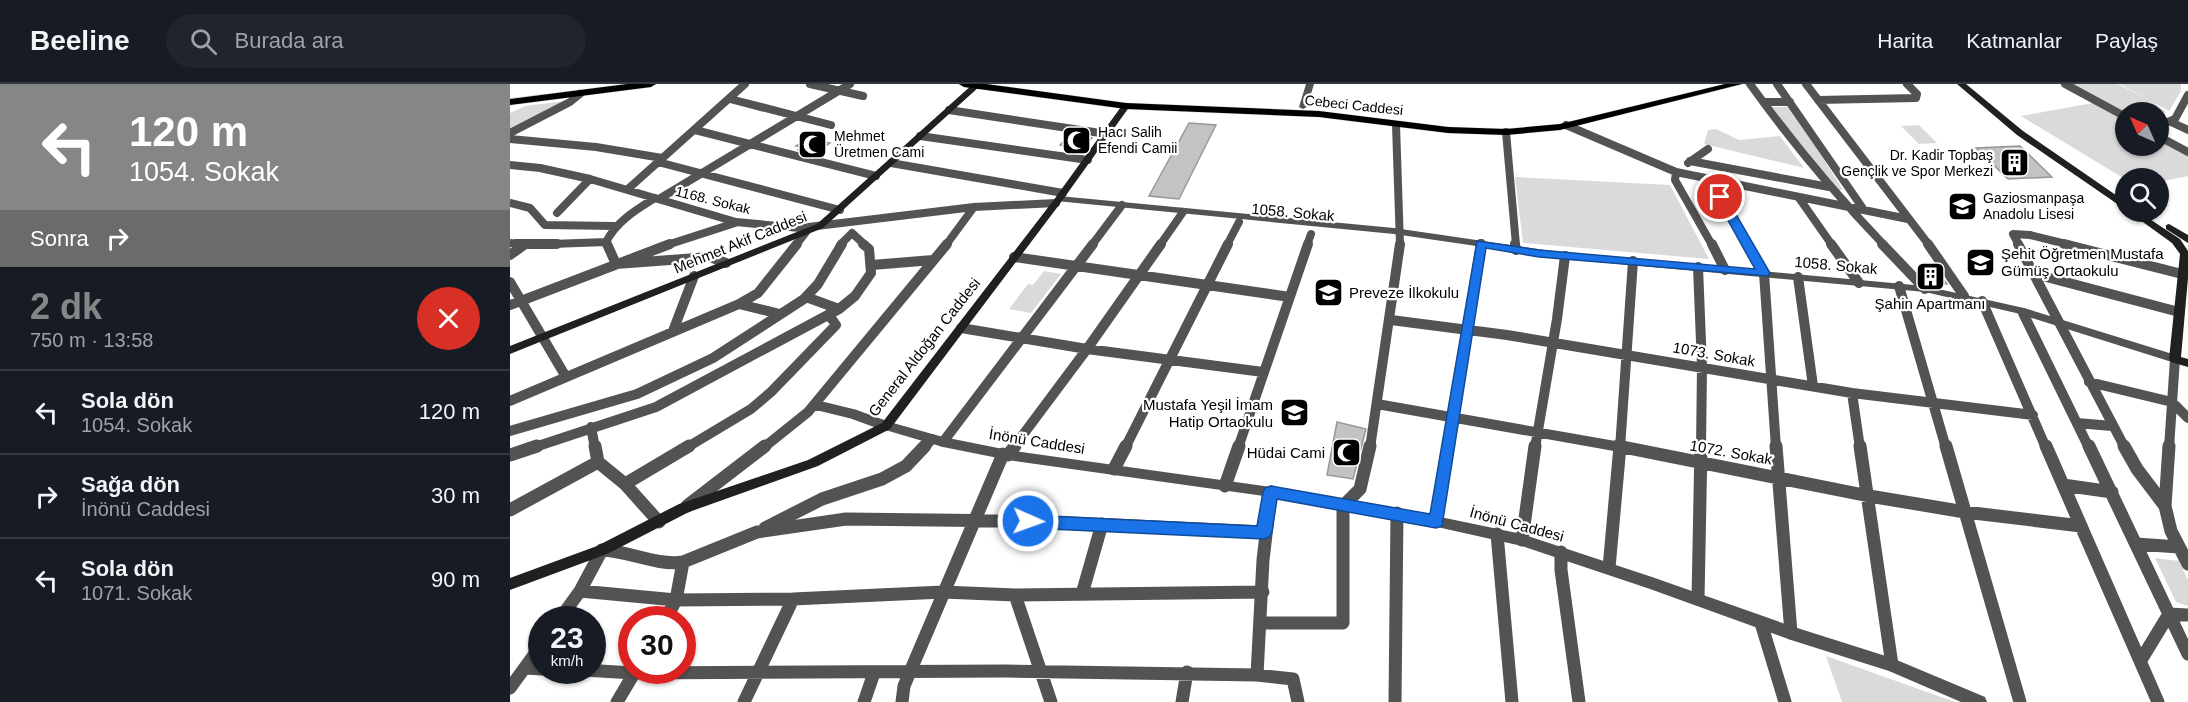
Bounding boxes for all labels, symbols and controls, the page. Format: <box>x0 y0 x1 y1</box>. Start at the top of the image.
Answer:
search box <box>166 14 586 68</box>
text: Beeline <box>30 25 130 56</box>
icon: search <box>187 25 220 58</box>
text: Burada ara <box>235 28 343 53</box>
text: Harita <box>1877 29 1933 52</box>
text: Katmanlar <box>1966 29 2062 52</box>
text: Paylaş <box>2095 29 2158 52</box>
street label: Cebeci Caddesi <box>1304 92 1404 118</box>
north arrow <box>2115 102 2169 156</box>
map controls <box>2115 102 2169 222</box>
icon: left <box>30 108 108 186</box>
text: 120 m <box>129 108 248 155</box>
mosque icon: Hacı Salih Efendi Camii <box>1061 124 1093 156</box>
place label: Hacı Salih Efendi Camii <box>1098 124 1177 156</box>
mosque icon: Mehmet Üretmen Cami <box>797 128 829 160</box>
place label: Mehmet Üretmen Cami <box>834 128 924 160</box>
place label: Dr. Kadir Topbaş Gençlik ve Spor Merkezi <box>1841 147 1993 179</box>
building icon: Dr. Kadir Topbaş Gençlik ve Spor Merkezi <box>1998 147 2030 179</box>
text: 1054. Sokak <box>129 157 279 187</box>
button: search <box>2115 168 2169 222</box>
pin <box>1694 171 1745 222</box>
icon: arrive <box>1703 180 1736 213</box>
street label: 1168. Sokak <box>674 183 753 217</box>
school or university icon: Gaziosmanpaşa Anadolu Lisesi <box>1946 190 1978 222</box>
place label: Gaziosmanpaşa Anadolu Lisesi <box>1983 190 2084 222</box>
street label: 1058. Sokak <box>1251 200 1336 224</box>
street label: Mehmet Akif Caddesi <box>671 208 809 276</box>
icon: right <box>101 222 134 255</box>
text: Sonra <box>30 226 89 251</box>
place label: Şehit Öğretmen Mustafa Gümüş Ortaokulu <box>2001 245 2164 279</box>
school or university icon: Şehit Öğretmen Mustafa Gümüş Ortaokulu <box>1964 246 1996 278</box>
street label: 1058. Sokak <box>1794 253 1879 277</box>
building icon: Şahin Apartmanı <box>1914 260 1946 292</box>
street label: General Aldoğan Caddesi <box>865 274 983 420</box>
school or university icon: Preveze İlkokulu <box>1312 276 1344 308</box>
place label: Preveze İlkokulu <box>1349 284 1459 301</box>
text: 2 dk <box>30 286 102 327</box>
button: close <box>417 287 480 350</box>
place label: Şahin Apartmanı <box>1875 295 1985 312</box>
text: 750 m · 13:58 <box>30 329 153 351</box>
street label: 1073. Sokak <box>1671 338 1757 370</box>
text: Sola dön <box>81 388 174 413</box>
icon: left <box>30 396 63 429</box>
place label: Mustafa Yeşil İmam Hatip Ortaokulu <box>1143 396 1273 430</box>
school or university icon: Mustafa Yeşil İmam Hatip Ortaokulu <box>1278 397 1310 429</box>
text: 120 m <box>419 399 480 424</box>
text: 1054. Sokak <box>81 414 192 436</box>
street label: İnönü Caddesi <box>988 425 1086 457</box>
mosque icon: Hüdai Cami <box>1330 436 1362 468</box>
street label: 1072. Sokak <box>1688 436 1774 468</box>
place label: Hüdai Cami <box>1247 444 1325 461</box>
text: Sağa dön <box>81 472 180 497</box>
icon: right <box>30 480 63 513</box>
text: 30 m <box>431 483 480 508</box>
position arrow <box>996 489 1060 553</box>
text: İnönü Caddesi <box>81 498 210 520</box>
street label: İnönü Caddesi <box>1468 503 1566 545</box>
text: Sola dön <box>81 556 174 581</box>
icon: left <box>30 564 63 597</box>
text: 90 m <box>431 567 480 592</box>
text: 1071. Sokak <box>81 582 192 604</box>
speed limit sign: 30 <box>618 606 696 684</box>
text: 23 <box>550 621 584 654</box>
text: km/h <box>551 652 583 669</box>

